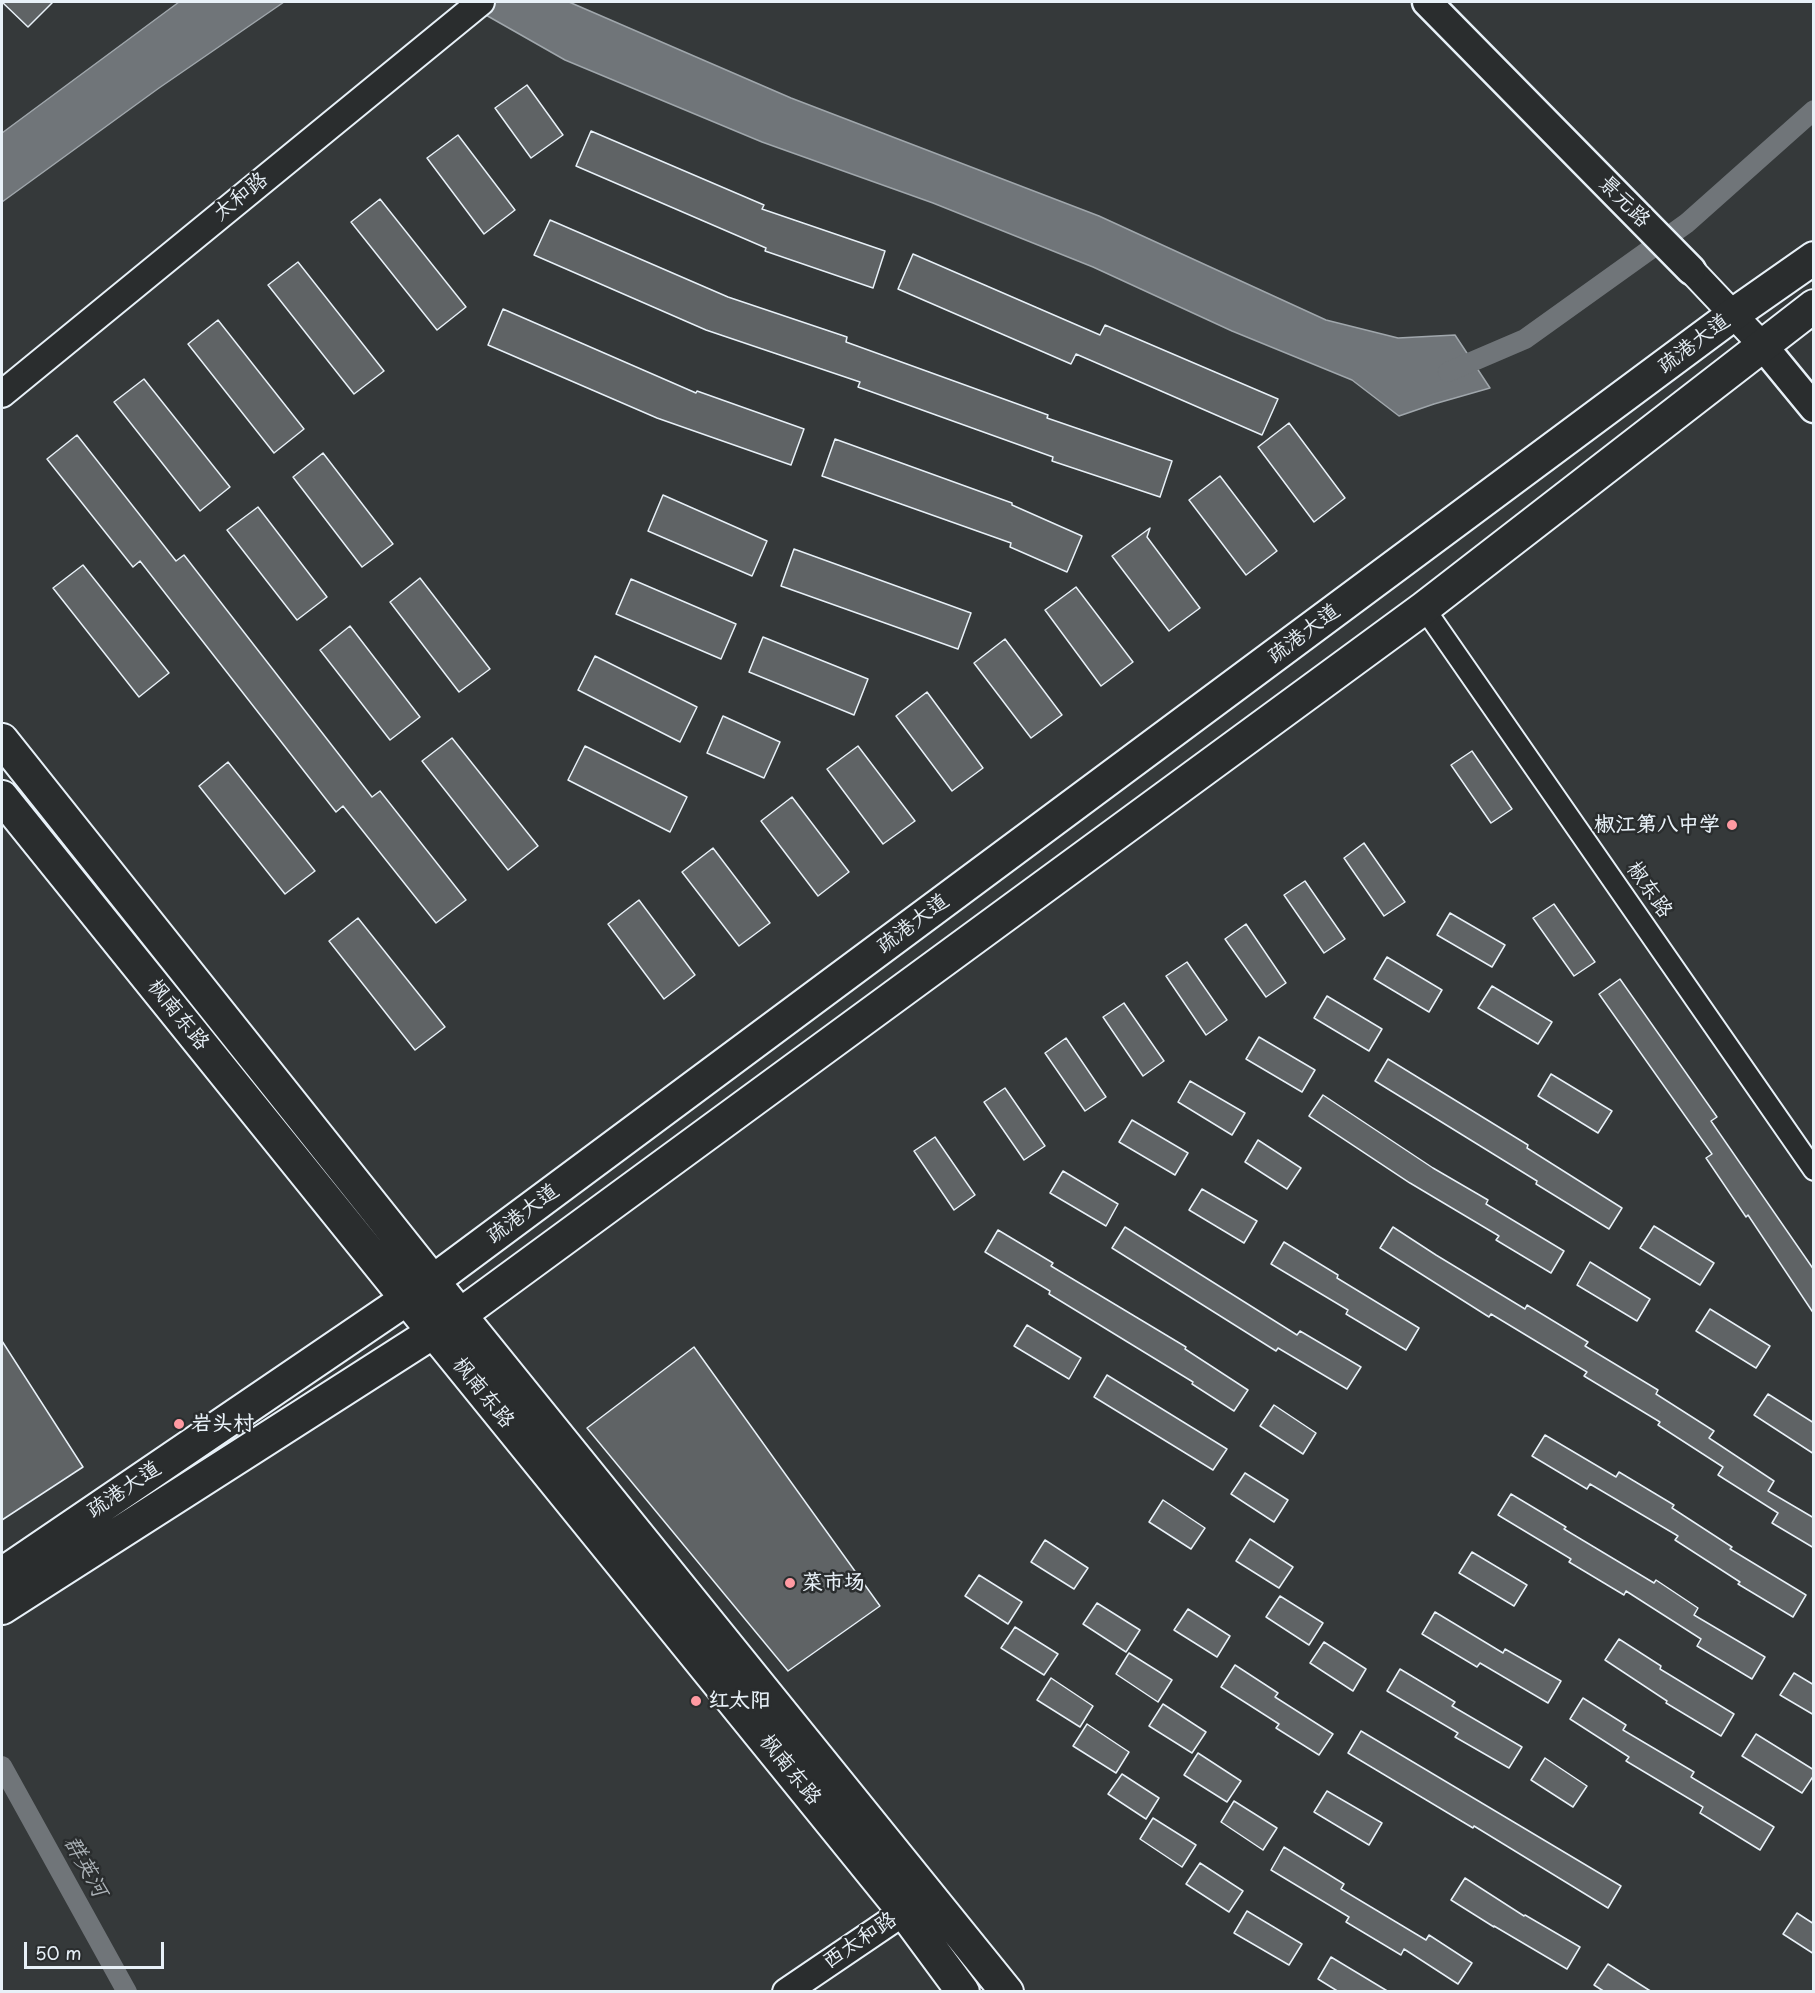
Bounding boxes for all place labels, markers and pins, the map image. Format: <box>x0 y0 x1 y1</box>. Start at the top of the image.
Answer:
place label: 椒江第八中学 <box>1594 812 1720 838</box>
marker: 椒江第八中学 <box>1725 818 1739 832</box>
place label: 岩头村 <box>191 1411 254 1437</box>
marker: 岩头村 <box>172 1417 186 1431</box>
place label: 菜市场 <box>802 1570 865 1596</box>
marker: 菜市场 <box>783 1576 797 1590</box>
place label: 红太阳 <box>708 1688 771 1714</box>
marker: 红太阳 <box>689 1694 703 1708</box>

